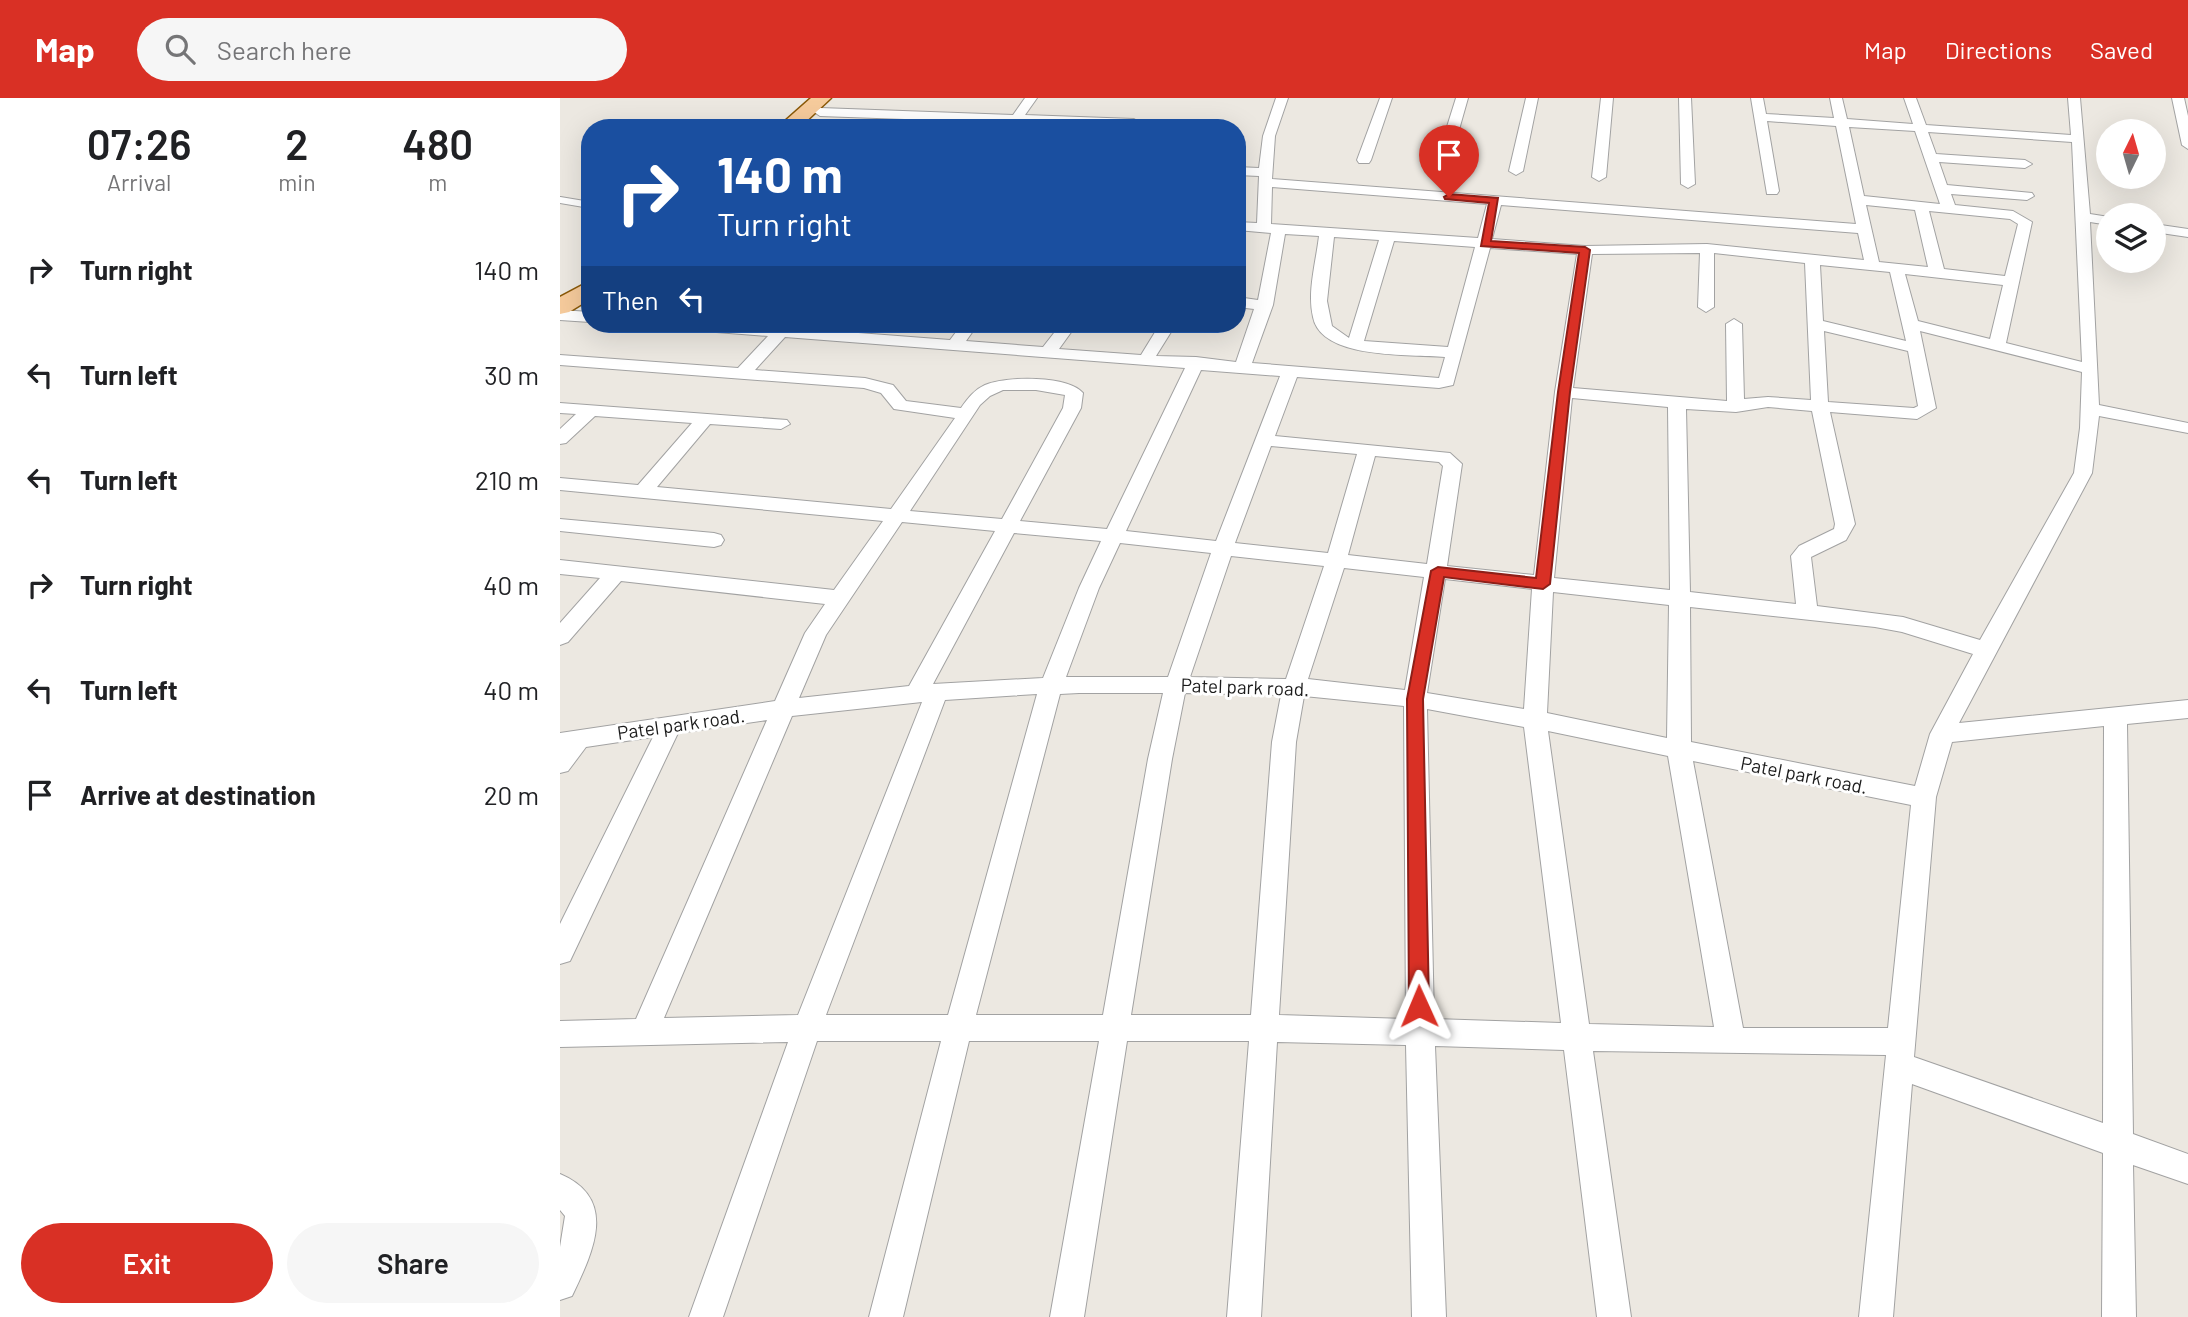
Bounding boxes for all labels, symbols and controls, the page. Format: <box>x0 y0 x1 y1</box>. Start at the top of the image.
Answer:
search box <box>137 18 627 81</box>
text: Map <box>35 29 95 69</box>
icon: search <box>161 30 199 68</box>
text: Search here <box>217 34 352 65</box>
text: Map <box>1864 35 1907 64</box>
text: Directions <box>1945 35 2052 64</box>
text: Saved <box>2090 35 2153 64</box>
text: 07:26 <box>87 118 191 168</box>
text: 2 <box>285 118 308 168</box>
text: 480 <box>402 118 473 168</box>
north arrow <box>2096 119 2166 189</box>
map controls <box>2096 119 2166 273</box>
pin <box>1419 125 1479 197</box>
icon: arrive <box>1430 136 1468 174</box>
text: 140 m <box>717 144 843 203</box>
icon: right <box>602 147 693 238</box>
text: Arrival <box>107 168 171 196</box>
text: min <box>278 168 316 196</box>
text: m <box>428 168 447 196</box>
button: layers <box>2096 203 2166 273</box>
text: Turn right <box>717 204 852 242</box>
icon: right <box>21 251 59 289</box>
text: Turn right <box>80 254 193 285</box>
text: 140 m <box>474 254 539 285</box>
icon: left <box>673 280 711 318</box>
text: Then <box>602 284 659 315</box>
icon: left <box>21 356 59 394</box>
text: Turn left <box>80 359 178 390</box>
text: 30 m <box>484 359 539 390</box>
icon: left <box>21 461 59 499</box>
text: Turn left <box>80 464 178 495</box>
text: 210 m <box>475 464 539 495</box>
icon: right <box>21 566 59 604</box>
text: Turn right <box>80 569 193 600</box>
text: 40 m <box>483 569 539 600</box>
icon: left <box>21 671 59 709</box>
street label: Patel park road. <box>1180 673 1310 700</box>
text: Turn left <box>80 674 178 705</box>
text: 40 m <box>483 674 539 705</box>
street label: Patel park road. <box>616 703 746 744</box>
street label: Patel park road. <box>1739 751 1869 798</box>
icon: arrive <box>21 776 59 814</box>
text: Arrive at destination <box>80 779 316 810</box>
text: 20 m <box>484 779 539 810</box>
position arrow <box>1382 969 1456 1043</box>
button: Exit <box>21 1223 273 1303</box>
button: Share <box>287 1223 539 1303</box>

